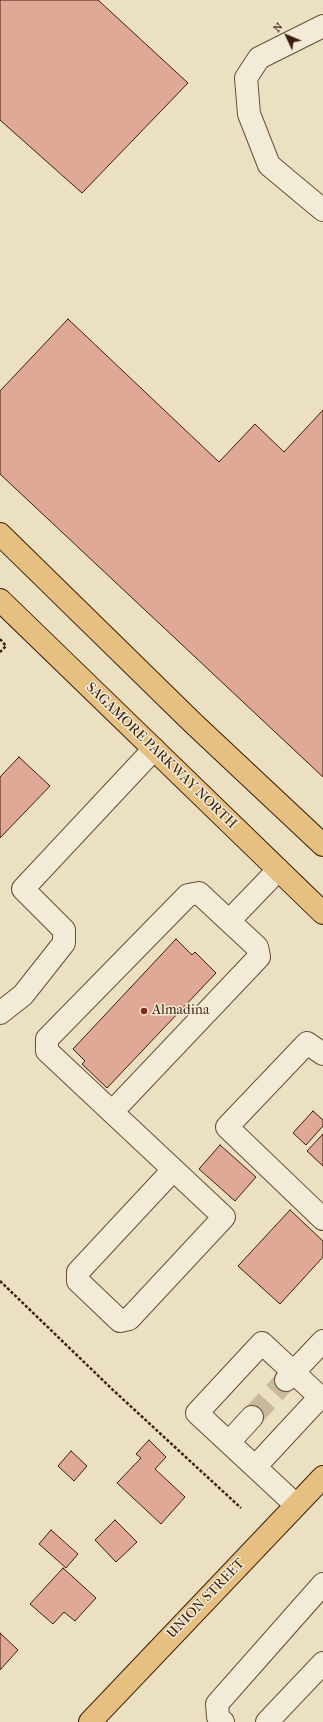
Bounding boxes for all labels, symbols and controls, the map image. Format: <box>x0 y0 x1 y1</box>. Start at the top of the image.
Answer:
north arrow <box>267 16 307 56</box>
text: N <box>270 20 286 35</box>
street label: SAGAMORE PARKWAY NORTH <box>82 679 240 833</box>
place label: Almadina <box>152 1003 209 1019</box>
marker: Almadina <box>139 1006 149 1016</box>
street label: UNION STREET <box>164 1556 248 1642</box>

